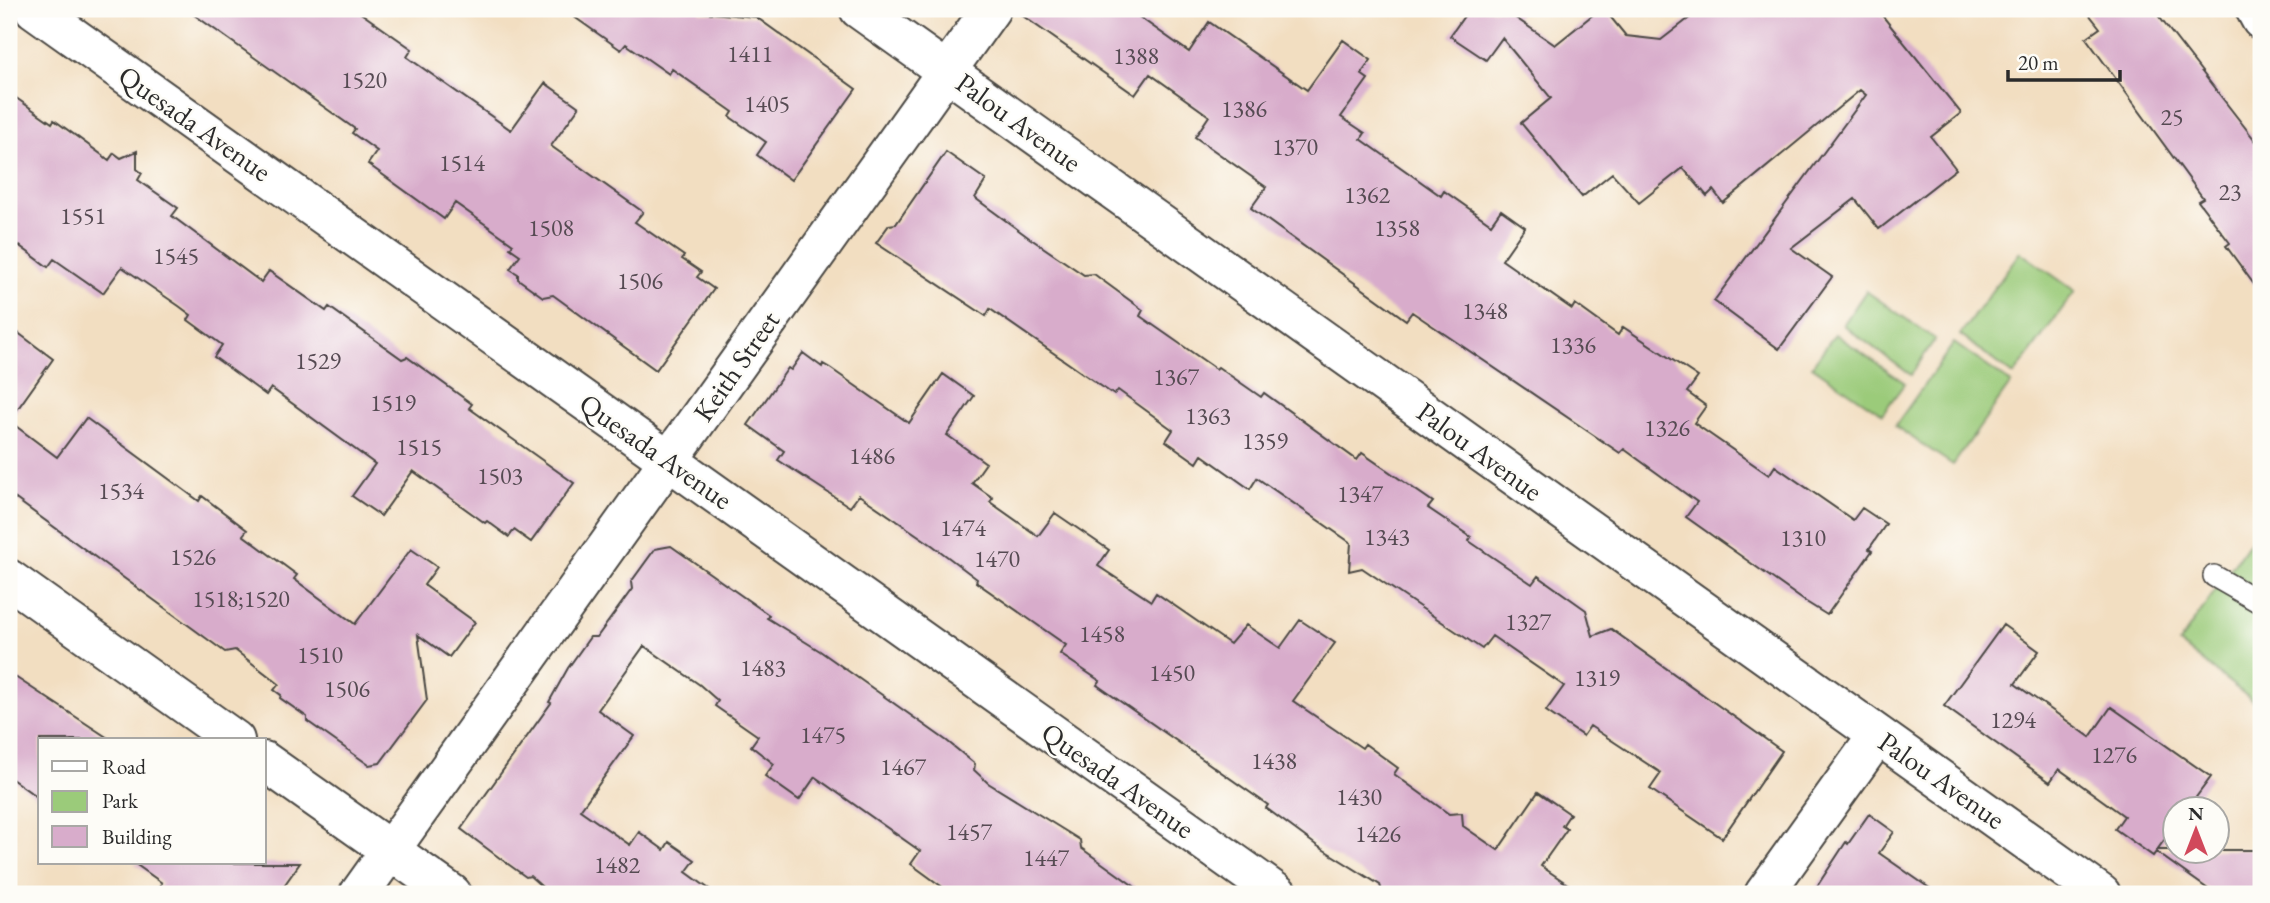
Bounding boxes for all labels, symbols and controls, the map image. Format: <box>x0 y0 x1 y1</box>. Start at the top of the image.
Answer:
house number: 1411 <box>727 38 773 69</box>
scale bar <box>2008 38 2120 82</box>
house number: 1388 <box>1113 40 1159 71</box>
text: 20 m <box>2018 49 2059 76</box>
street label: Quesada Avenue <box>112 57 279 189</box>
house number: 1520 <box>341 64 387 95</box>
street label: Palou Avenue <box>949 64 1089 180</box>
house number: 1405 <box>744 88 790 119</box>
house number: 1386 <box>1221 93 1267 124</box>
house number: 25 <box>2160 101 2184 132</box>
house number: 1370 <box>1272 131 1318 162</box>
house number: 1514 <box>439 147 486 178</box>
house number: 23 <box>2218 176 2242 207</box>
house number: 1362 <box>1344 179 1391 210</box>
house number: 1551 <box>60 200 106 231</box>
house number: 1508 <box>528 212 574 243</box>
house number: 1358 <box>1374 212 1420 243</box>
house number: 1545 <box>153 240 199 271</box>
house number: 1506 <box>617 265 663 296</box>
house number: 1348 <box>1462 295 1508 326</box>
street label: Keith Street <box>685 303 787 428</box>
house number: 1336 <box>1550 329 1596 360</box>
house number: 1529 <box>295 345 342 376</box>
house number: 1367 <box>1153 361 1200 392</box>
street label: Quesada Avenue <box>573 385 740 517</box>
house number: 1519 <box>370 387 417 418</box>
street label: Palou Avenue <box>1410 393 1550 509</box>
house number: 1363 <box>1185 400 1231 431</box>
house number: 1326 <box>1644 412 1690 443</box>
house number: 1359 <box>1242 425 1289 456</box>
house number: 1515 <box>396 431 442 462</box>
house number: 1486 <box>849 440 895 471</box>
house number: 1503 <box>477 460 523 491</box>
house number: 1534 <box>98 475 145 506</box>
house number: 1347 <box>1337 478 1384 509</box>
house number: 1474 <box>940 512 987 543</box>
house number: 1343 <box>1364 521 1410 552</box>
house number: 1310 <box>1780 522 1826 553</box>
house number: 1526 <box>170 541 216 572</box>
house number: 1470 <box>974 543 1020 574</box>
house number: 1518;1520 <box>192 583 290 614</box>
house number: 1327 <box>1505 606 1552 637</box>
house number: 1458 <box>1079 618 1125 649</box>
house number: 1510 <box>297 639 343 670</box>
house number: 1483 <box>740 652 786 683</box>
house number: 1450 <box>1149 657 1195 688</box>
house number: 1319 <box>1574 662 1621 693</box>
house number: 1506 <box>324 673 370 704</box>
house number: 1294 <box>1990 704 2037 735</box>
street label: Quesada Avenue <box>1035 714 1202 846</box>
house number: 1475 <box>800 719 846 750</box>
street label: Palou Avenue <box>1872 723 2012 837</box>
legend <box>38 738 266 864</box>
house number: 1276 <box>2091 739 2137 770</box>
house number: 1438 <box>1251 745 1297 776</box>
house number: 1467 <box>880 751 927 782</box>
text: Road <box>102 753 146 780</box>
house number: 1430 <box>1336 781 1382 812</box>
text: Park <box>102 787 139 814</box>
north arrow <box>2162 794 2232 864</box>
text: N <box>2188 801 2204 826</box>
house number: 1457 <box>946 816 993 847</box>
house number: 1426 <box>1355 818 1401 849</box>
text: Building <box>102 823 172 850</box>
house number: 1447 <box>1023 842 1070 873</box>
house number: 1482 <box>594 849 641 880</box>

